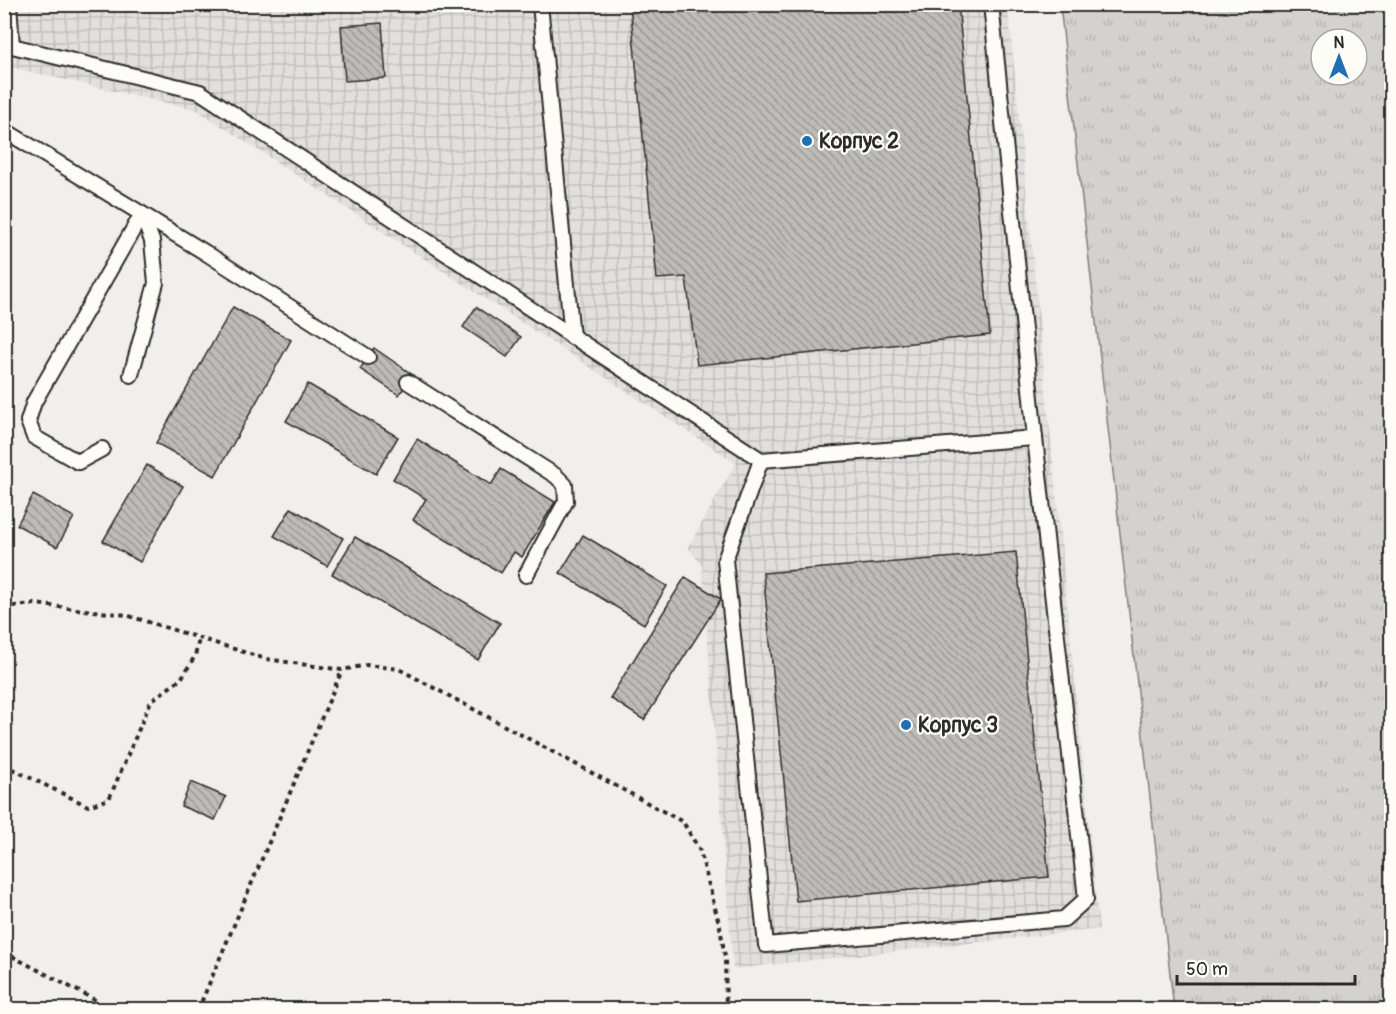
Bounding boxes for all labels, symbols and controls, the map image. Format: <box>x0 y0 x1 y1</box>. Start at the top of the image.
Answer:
north arrow <box>1309 27 1369 87</box>
text: N <box>1334 33 1345 53</box>
place label: Корпус 2 <box>819 128 899 155</box>
marker: Корпус 2 <box>800 134 814 148</box>
place label: Корпус 3 <box>918 712 998 739</box>
marker: Корпус 3 <box>899 718 913 732</box>
scale bar <box>1177 948 1356 986</box>
text: 50 m <box>1186 958 1228 981</box>

